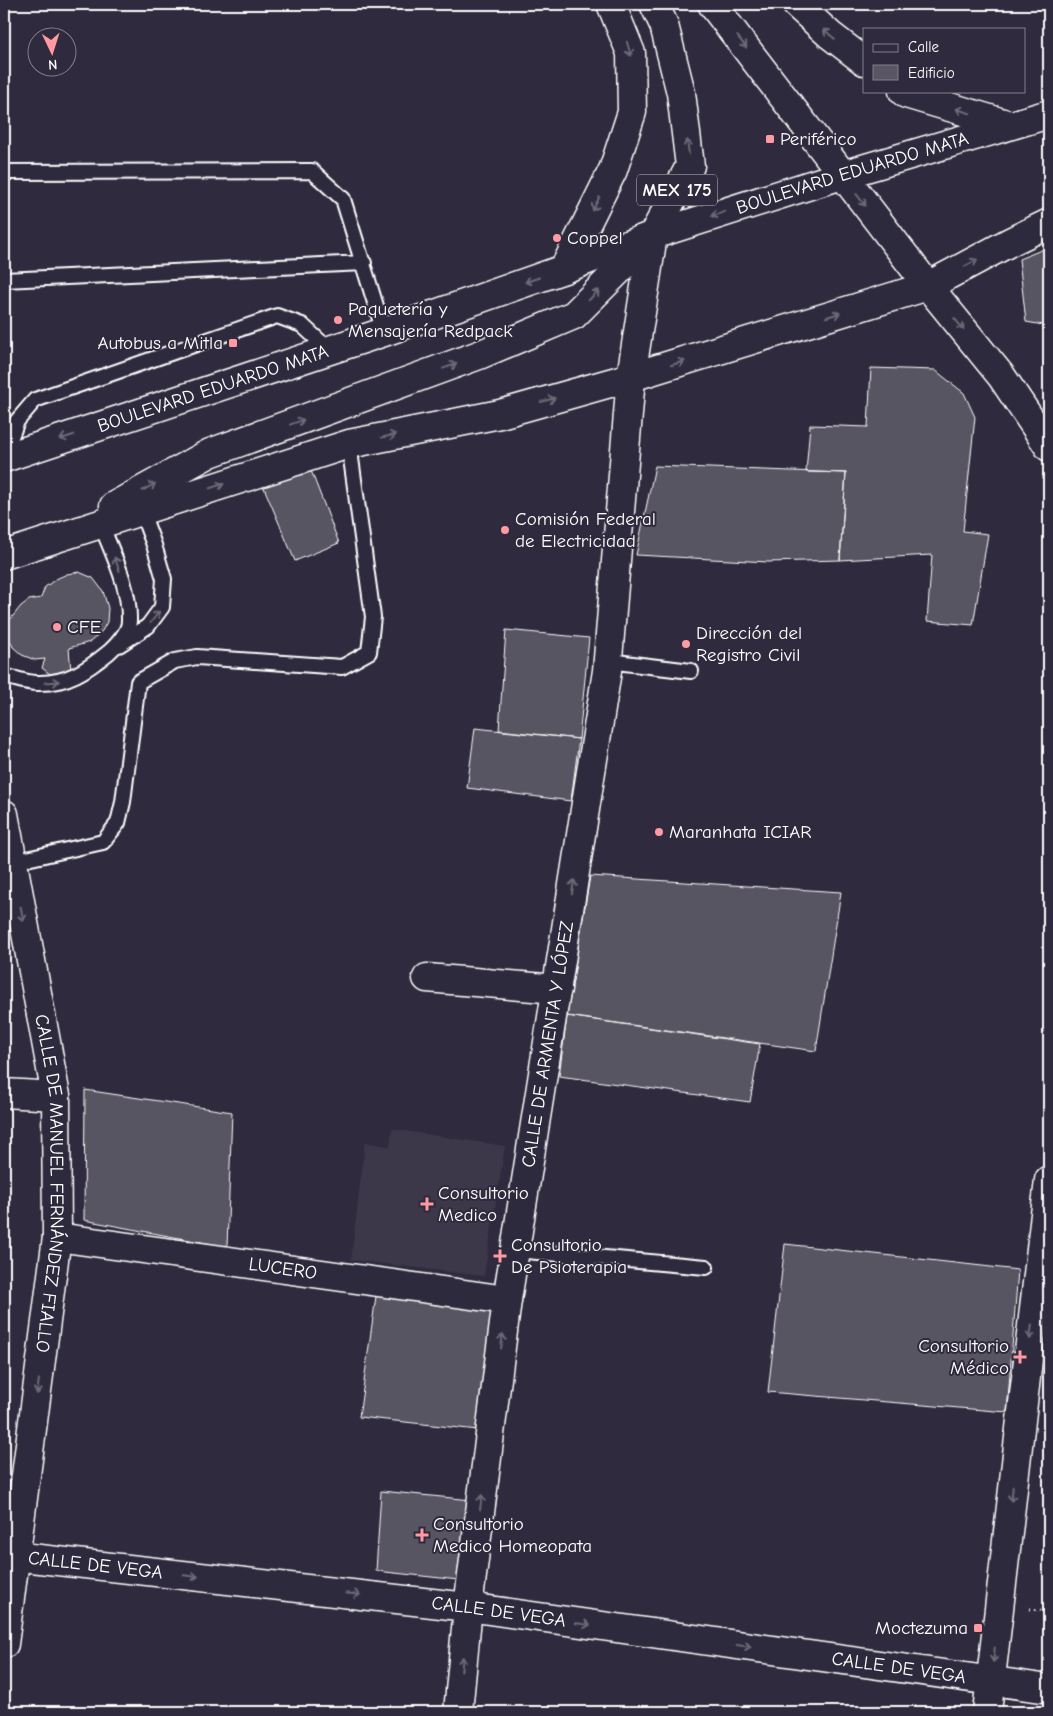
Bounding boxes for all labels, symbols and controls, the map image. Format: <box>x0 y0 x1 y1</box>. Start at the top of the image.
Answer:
north arrow <box>28 28 78 78</box>
one-way arrow <box>823 28 836 39</box>
legend <box>863 28 1026 92</box>
one-way arrow <box>737 35 747 49</box>
text: Calle <box>908 38 940 56</box>
one-way arrow <box>624 41 634 57</box>
text: N <box>48 56 58 73</box>
text: Edificio <box>908 64 955 82</box>
one-way arrow <box>956 106 972 116</box>
street label: BOULEVARD EDUARDO MATA <box>733 127 971 219</box>
place label: Periférico <box>780 128 857 150</box>
marker: Periférico <box>764 133 776 145</box>
one-way arrow <box>683 139 693 155</box>
road number: MEX 175 <box>637 174 717 206</box>
one-way arrow <box>856 193 866 207</box>
one-way arrow <box>591 196 600 211</box>
one-way arrow <box>710 210 726 220</box>
place label: Coppel <box>567 227 623 249</box>
marker: Coppel <box>551 232 563 244</box>
one-way arrow <box>963 258 978 268</box>
one-way arrow <box>524 276 540 286</box>
one-way arrow <box>588 289 600 301</box>
place label: Paquetería y Mensajería Redpack <box>348 298 513 342</box>
one-way arrow <box>825 310 841 320</box>
marker: Paquetería y Mensajería Redpack <box>332 314 344 326</box>
one-way arrow <box>953 317 964 330</box>
place label: Autobus a Mitla <box>97 332 223 354</box>
marker: Autobus a Mitla <box>227 337 239 349</box>
street label: BOULEVARD EDUARDO MATA <box>95 340 331 437</box>
one-way arrow <box>669 357 685 367</box>
one-way arrow <box>442 361 457 370</box>
one-way arrow <box>539 395 555 405</box>
one-way arrow <box>289 417 305 426</box>
one-way arrow <box>381 430 397 440</box>
one-way arrow <box>60 433 76 442</box>
one-way arrow <box>208 481 224 490</box>
one-way arrow <box>142 482 157 492</box>
place label: Comisión Federal de Electricidad <box>515 508 656 552</box>
marker: Comisión Federal de Electricidad <box>499 524 511 536</box>
one-way arrow <box>112 557 121 573</box>
one-way arrow <box>149 611 160 624</box>
place label: CFE <box>67 616 101 638</box>
marker: CFE <box>51 621 63 633</box>
place label: Dirección del Registro Civil <box>696 622 802 666</box>
marker: Dirección del Registro Civil <box>680 638 692 650</box>
one-way arrow <box>43 677 59 687</box>
place label: Maranhata ICIAR <box>669 821 812 843</box>
marker: Maranhata ICIAR <box>653 826 665 838</box>
one-way arrow <box>568 879 578 895</box>
one-way arrow <box>18 905 28 921</box>
street label: CALLE DE ARMENTA Y LÓPEZ <box>517 919 578 1169</box>
street label: CALLE DE MANUEL FERNÁNDEZ FIALLO <box>30 1013 68 1354</box>
place label: Consultorio Medico <box>438 1182 529 1226</box>
marker: Consultorio Medico <box>420 1197 434 1211</box>
place label: Consultorio De Psioterapia <box>511 1234 627 1278</box>
marker: Consultorio De Psioterapia <box>493 1249 507 1263</box>
street label: LUCERO <box>247 1253 318 1284</box>
one-way arrow <box>1026 1324 1036 1340</box>
one-way arrow <box>497 1333 507 1349</box>
place label: Consultorio Médico <box>918 1335 1009 1379</box>
marker: Consultorio Médico <box>1013 1350 1027 1364</box>
one-way arrow <box>32 1379 42 1395</box>
one-way arrow <box>1007 1485 1017 1501</box>
one-way arrow <box>476 1495 486 1511</box>
place label: Consultorio Medico Homeopata <box>433 1513 592 1557</box>
marker: Consultorio Medico Homeopata <box>415 1528 429 1542</box>
street label: CALLE DE VEGA <box>27 1547 164 1584</box>
one-way arrow <box>183 1571 199 1581</box>
one-way arrow <box>345 1589 361 1599</box>
street label: CALLE DE VEGA <box>430 1592 567 1632</box>
place label: Moctezuma <box>875 1617 968 1639</box>
one-way arrow <box>575 1619 591 1629</box>
marker: Moctezuma <box>972 1622 984 1634</box>
one-way arrow <box>736 1642 752 1652</box>
street label: CALLE DE VEGA <box>830 1647 967 1688</box>
one-way arrow <box>989 1647 999 1663</box>
one-way arrow <box>458 1656 467 1672</box>

